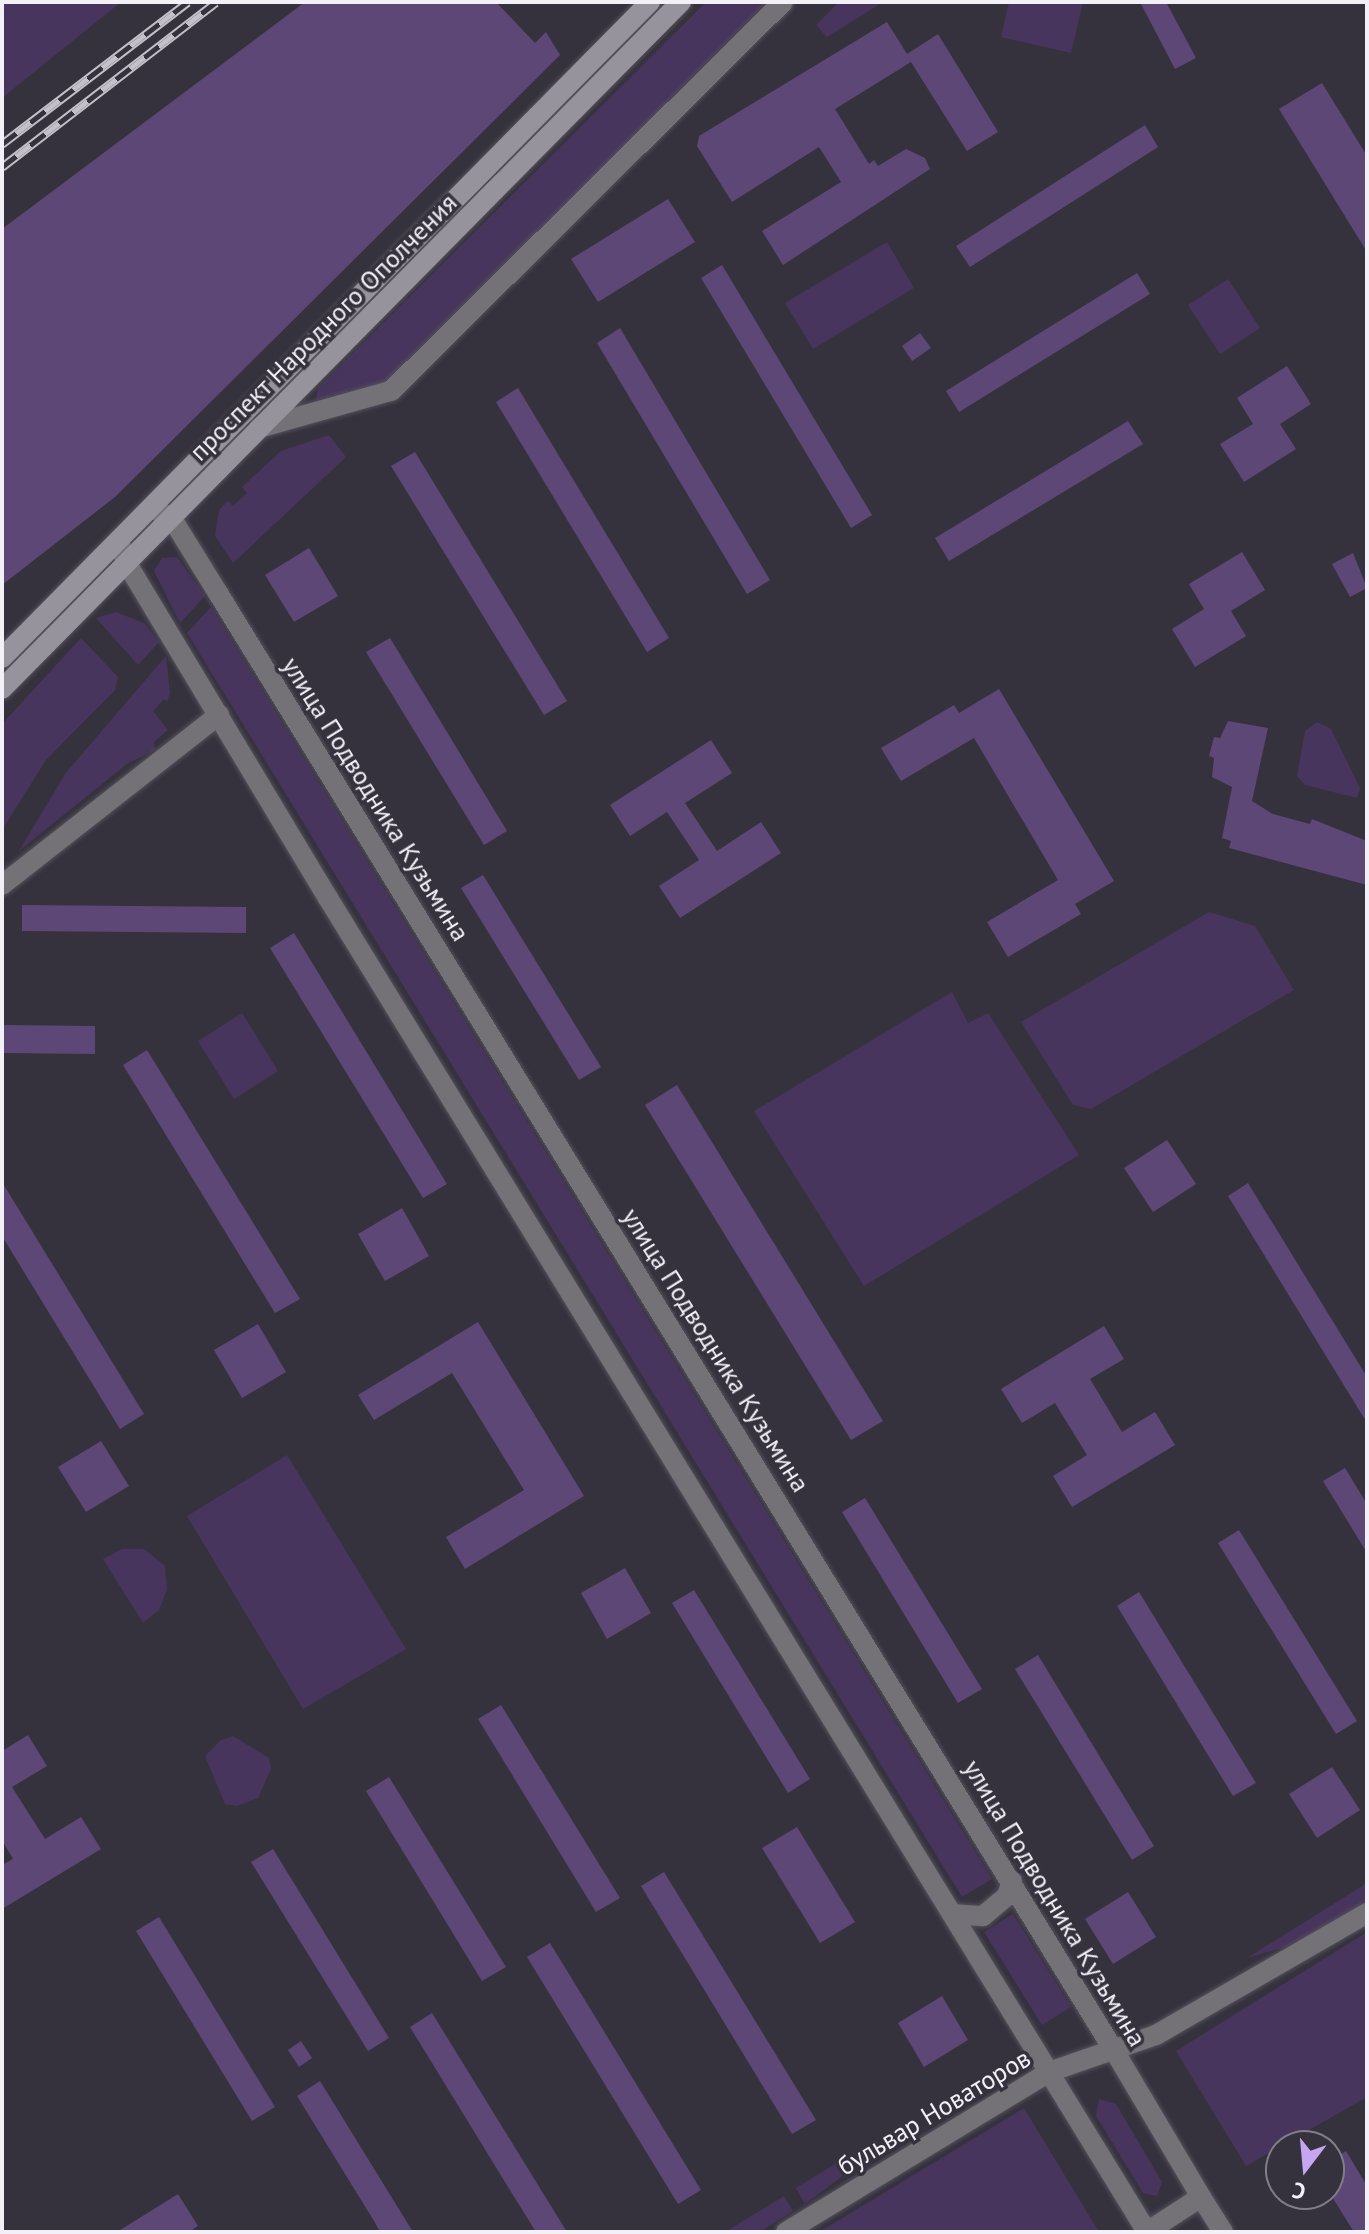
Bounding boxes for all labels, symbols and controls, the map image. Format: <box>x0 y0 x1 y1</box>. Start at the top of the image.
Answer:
street label: проспект Народного Ополчения <box>183 187 463 467</box>
street label: улица Подводника Кузьмина <box>276 651 476 947</box>
street label: улица Подводника Кузьмина <box>616 1202 816 1498</box>
street label: улица Подводника Кузьмина <box>957 1754 1153 2052</box>
street label: бульвар Новаторов <box>832 2042 1036 2182</box>
north arrow <box>1265 2130 1345 2210</box>
text: С <box>1289 2176 1309 2206</box>

